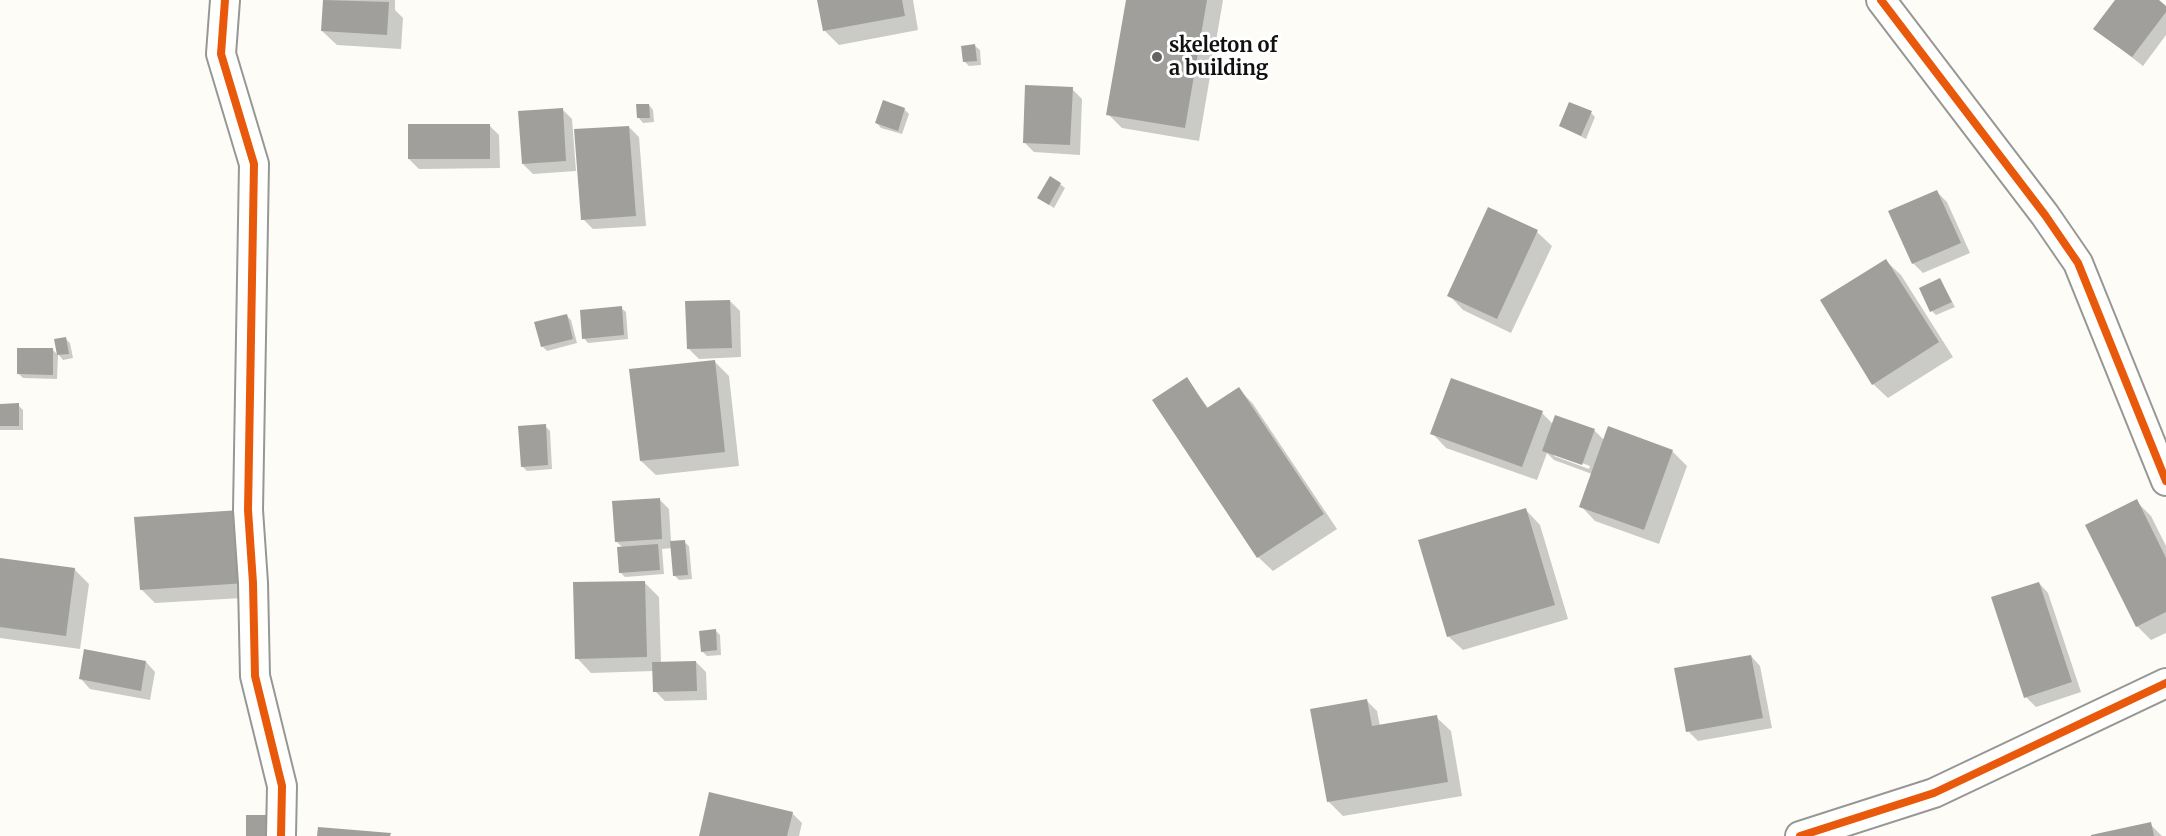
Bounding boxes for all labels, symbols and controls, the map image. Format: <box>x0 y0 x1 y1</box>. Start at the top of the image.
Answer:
place label: skeleton of a building <box>1169 34 1277 81</box>
marker: skeleton of a building <box>1150 50 1164 64</box>

